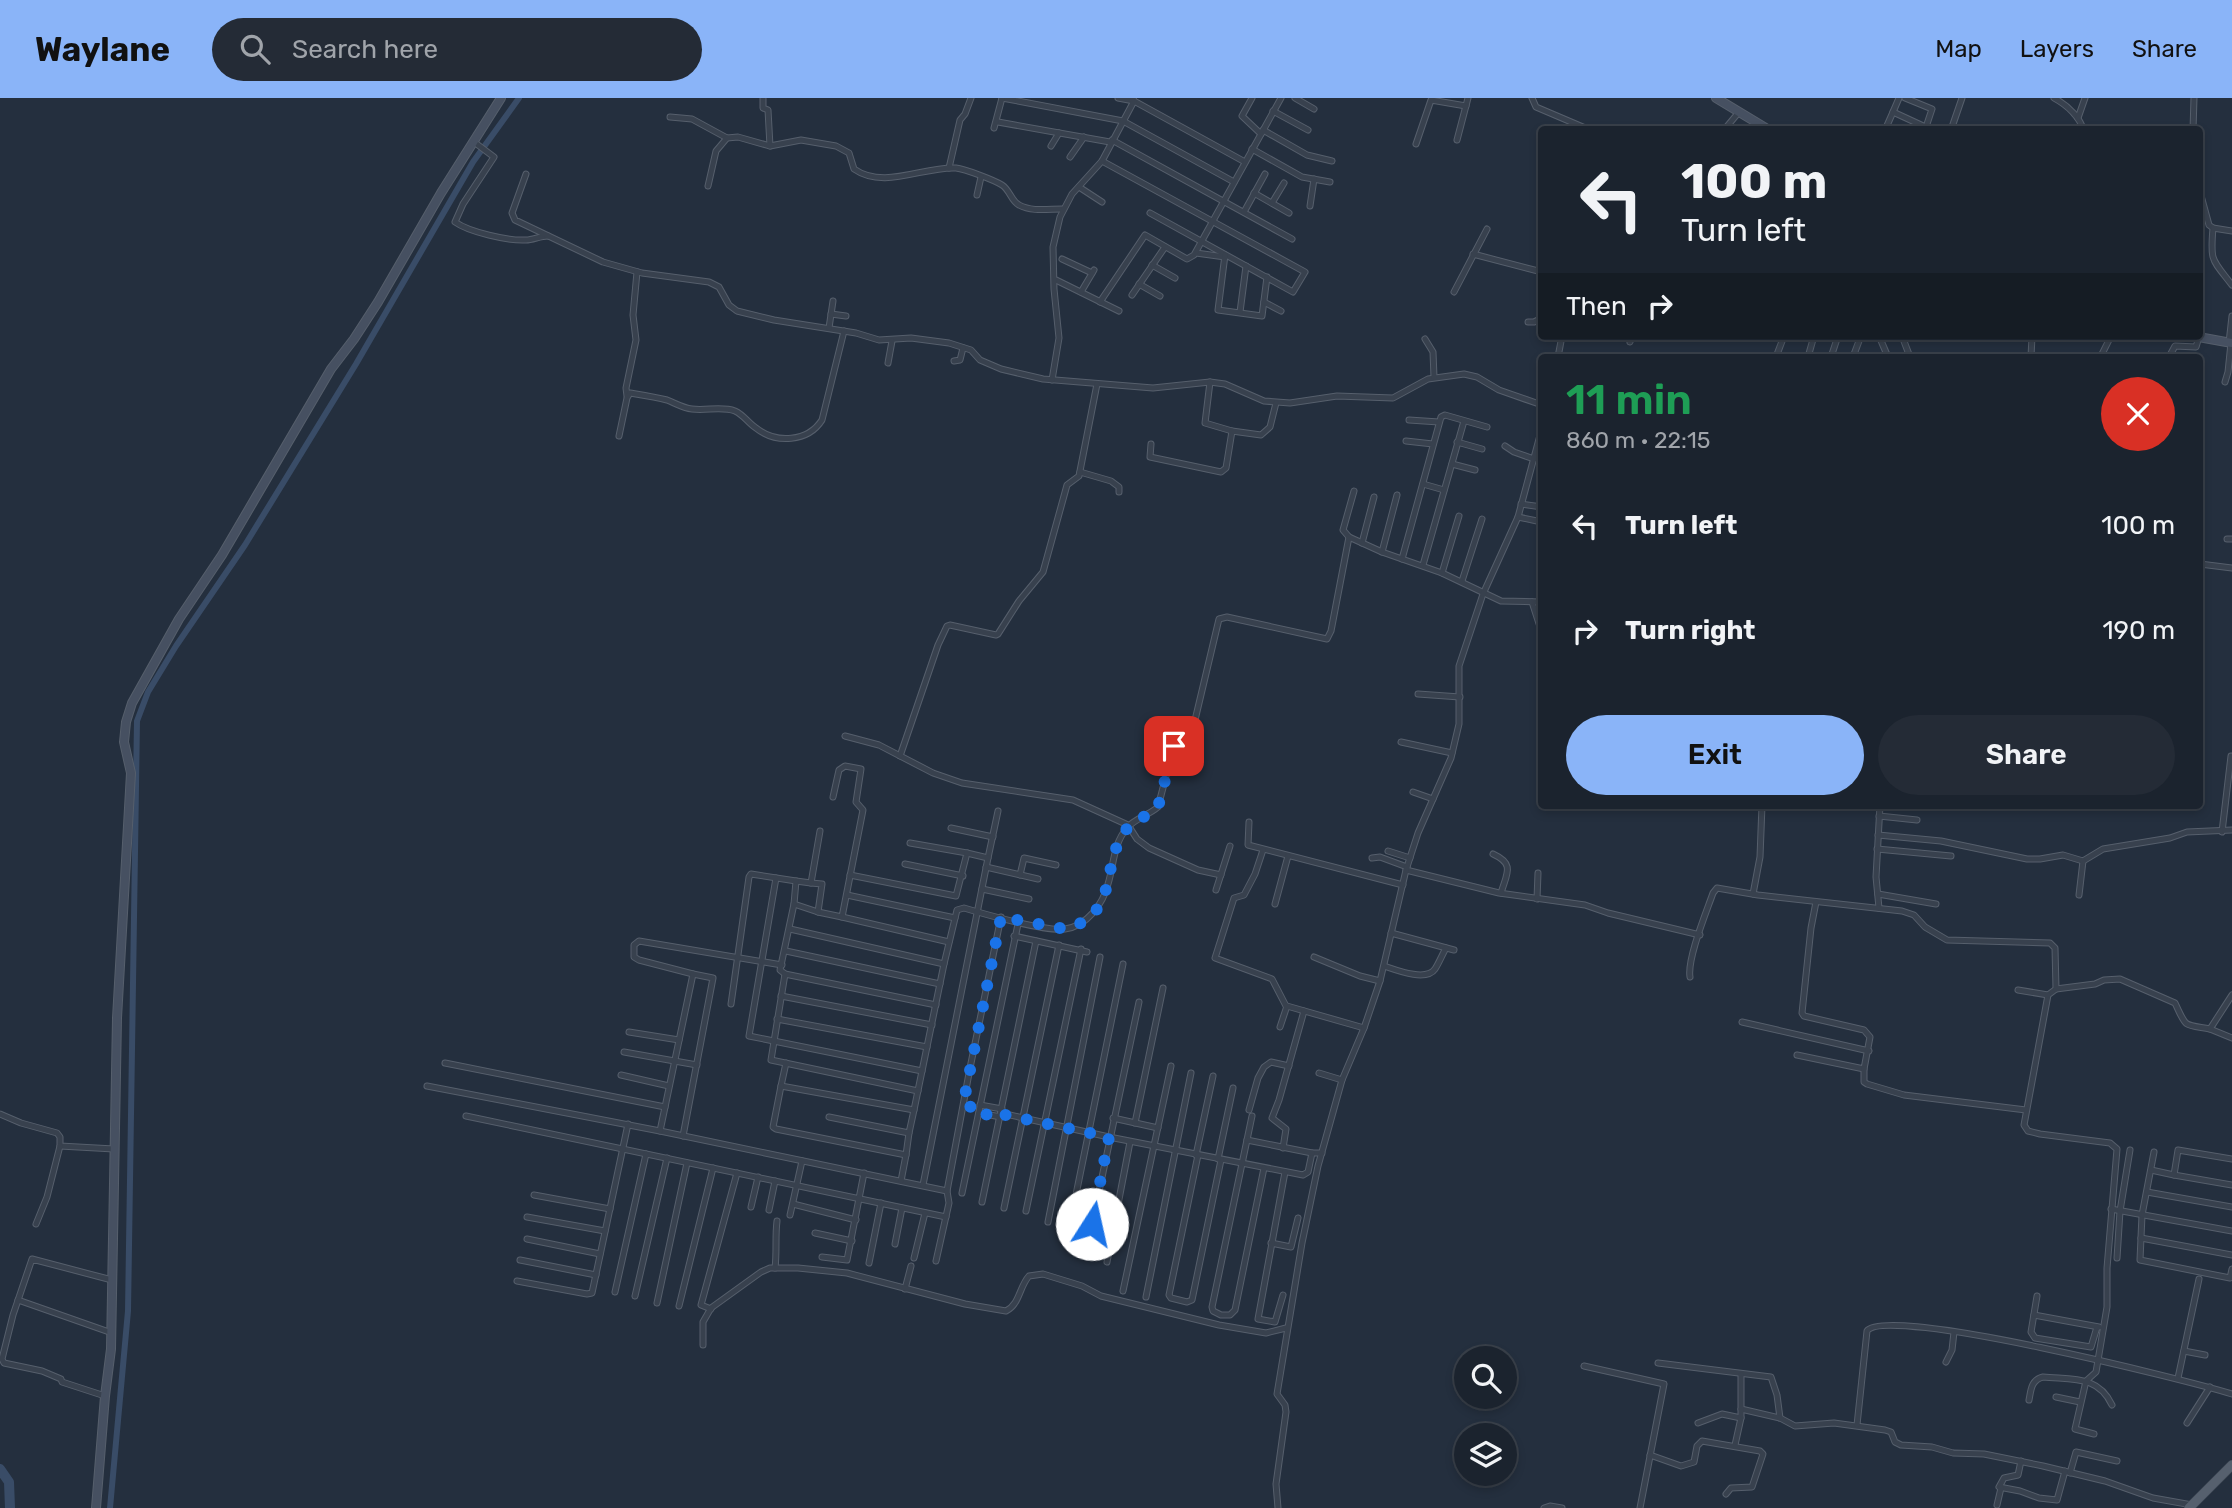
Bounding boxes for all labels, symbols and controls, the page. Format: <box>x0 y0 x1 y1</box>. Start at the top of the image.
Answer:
search box <box>212 18 702 81</box>
text: Waylane <box>35 30 170 69</box>
icon: search <box>236 30 274 68</box>
text: Search here <box>292 34 438 65</box>
text: Map <box>1935 35 1982 63</box>
text: Layers <box>2020 35 2094 63</box>
text: Share <box>2132 35 2197 63</box>
text: 100 m <box>1681 152 1827 210</box>
icon: left <box>1566 154 1657 245</box>
text: Turn left <box>1681 211 1806 249</box>
icon: right <box>1641 287 1679 325</box>
text: Then <box>1566 291 1627 322</box>
text: 11 min <box>1566 375 1692 425</box>
button: close <box>2101 377 2175 451</box>
text: 860 m · 22:15 <box>1566 426 1710 454</box>
icon: left <box>1566 507 1604 545</box>
text: Turn left <box>1625 510 1737 541</box>
text: 100 m <box>2101 510 2175 541</box>
icon: right <box>1566 612 1604 650</box>
text: Turn right <box>1625 615 1755 646</box>
text: 190 m <box>2102 615 2175 646</box>
button: Exit <box>1566 715 1864 795</box>
button: Share <box>1878 715 2175 795</box>
pin <box>1144 716 1204 776</box>
icon: arrive <box>1155 727 1193 765</box>
position arrow <box>1055 1187 1129 1261</box>
map controls <box>1454 1346 1517 1486</box>
button: search <box>1454 1346 1517 1409</box>
button: layers <box>1454 1423 1517 1486</box>

